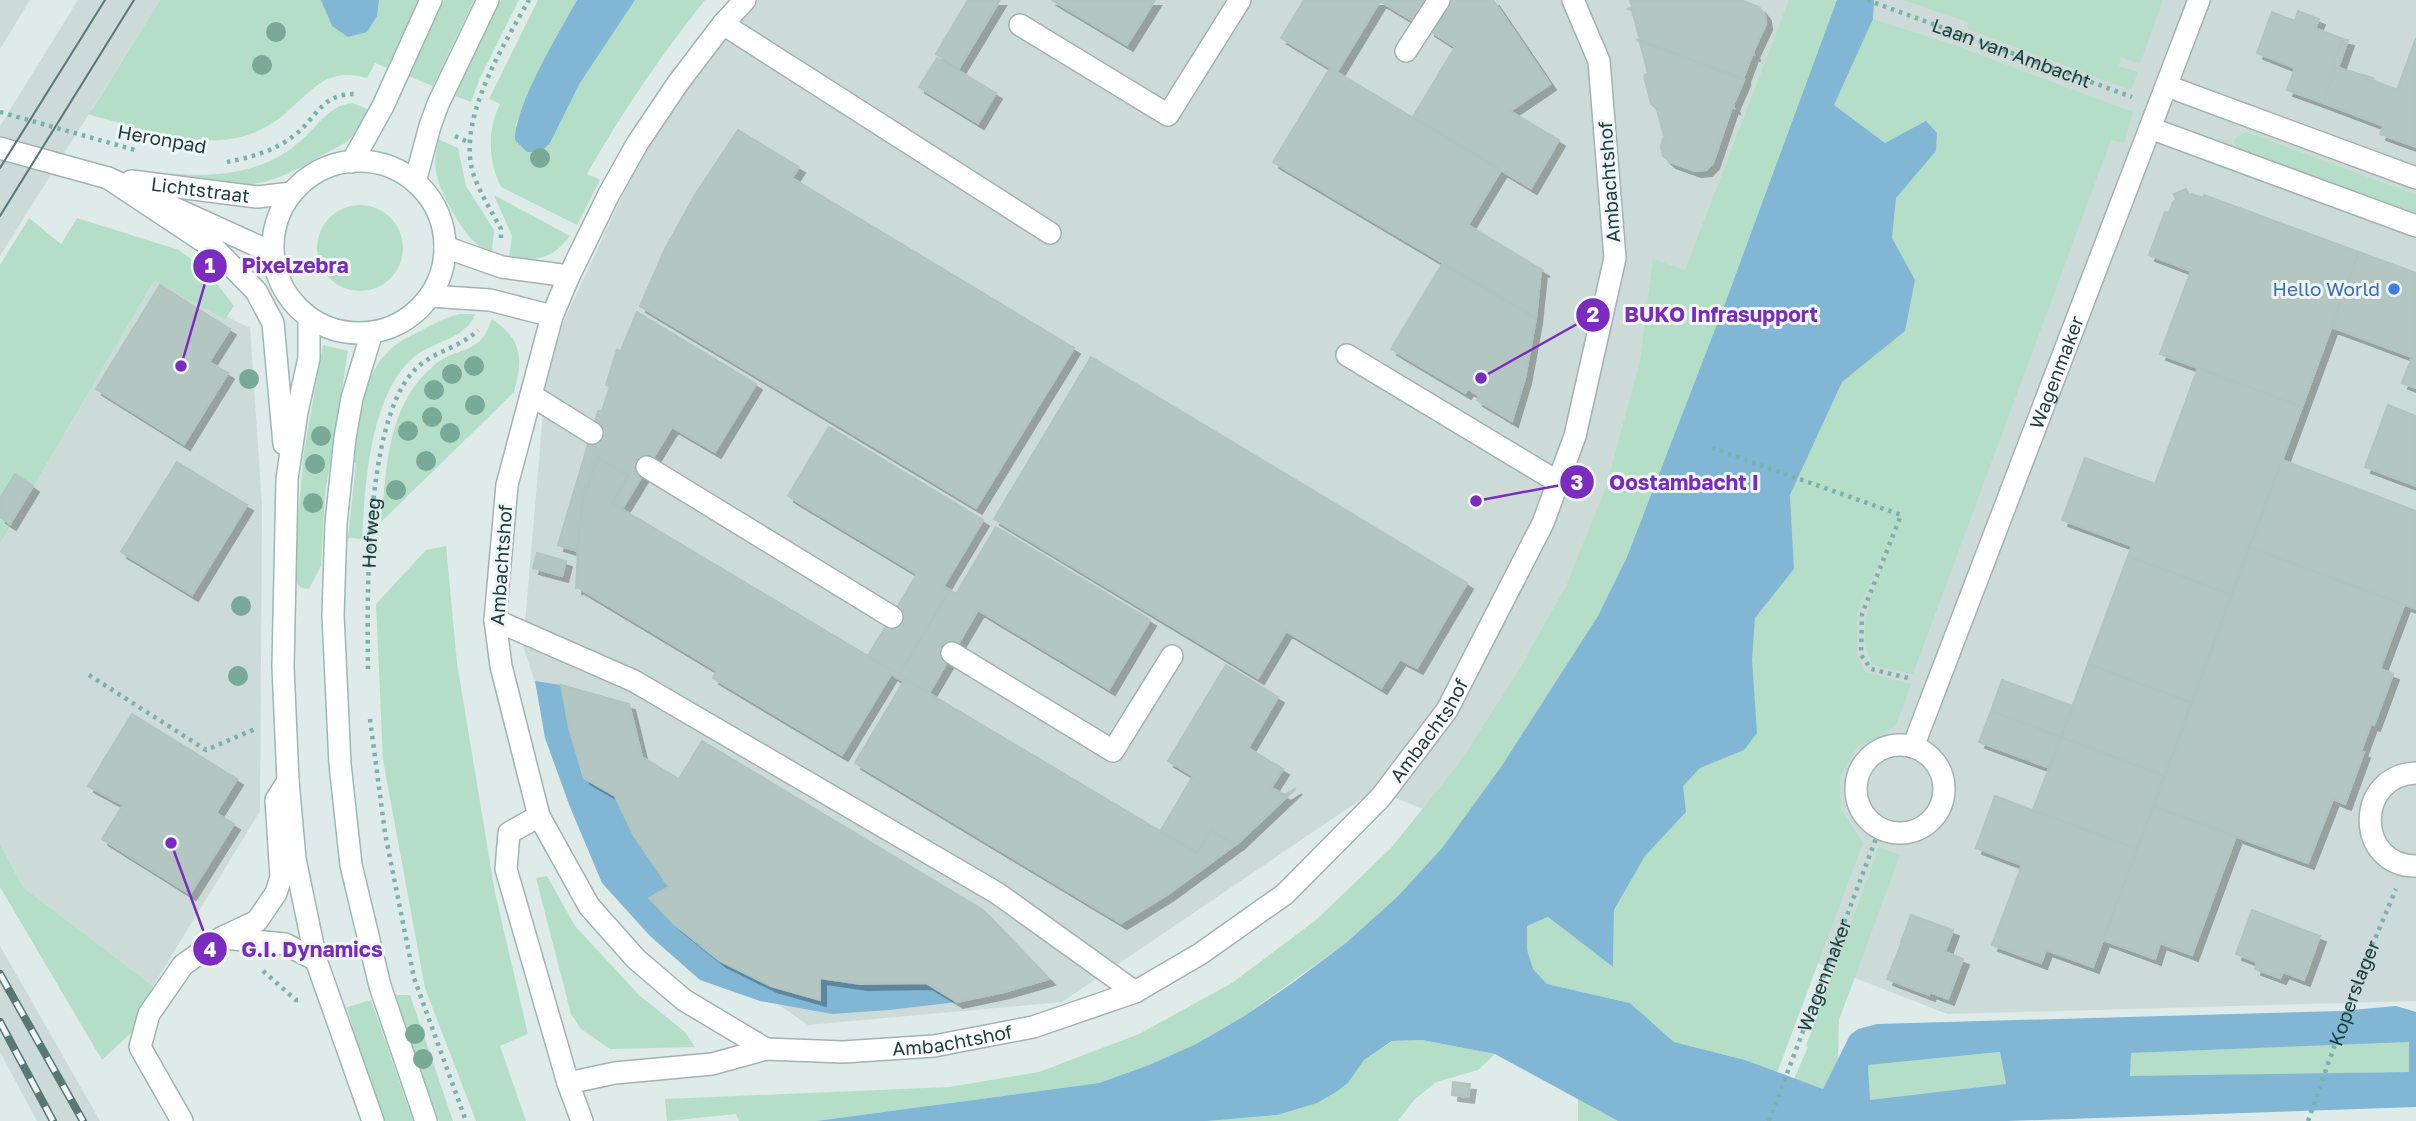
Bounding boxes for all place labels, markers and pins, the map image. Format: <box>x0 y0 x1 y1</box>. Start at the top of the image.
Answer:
callout: Pixelzebra <box>193 245 363 287</box>
place label: Hello World <box>2273 277 2380 300</box>
marker: Hello World <box>2386 281 2402 297</box>
callout: BUKO Infrasupport <box>1576 294 1832 336</box>
callout: Oostambacht I <box>1560 461 1773 503</box>
callout: G.I. Dynamics <box>192 928 396 970</box>

